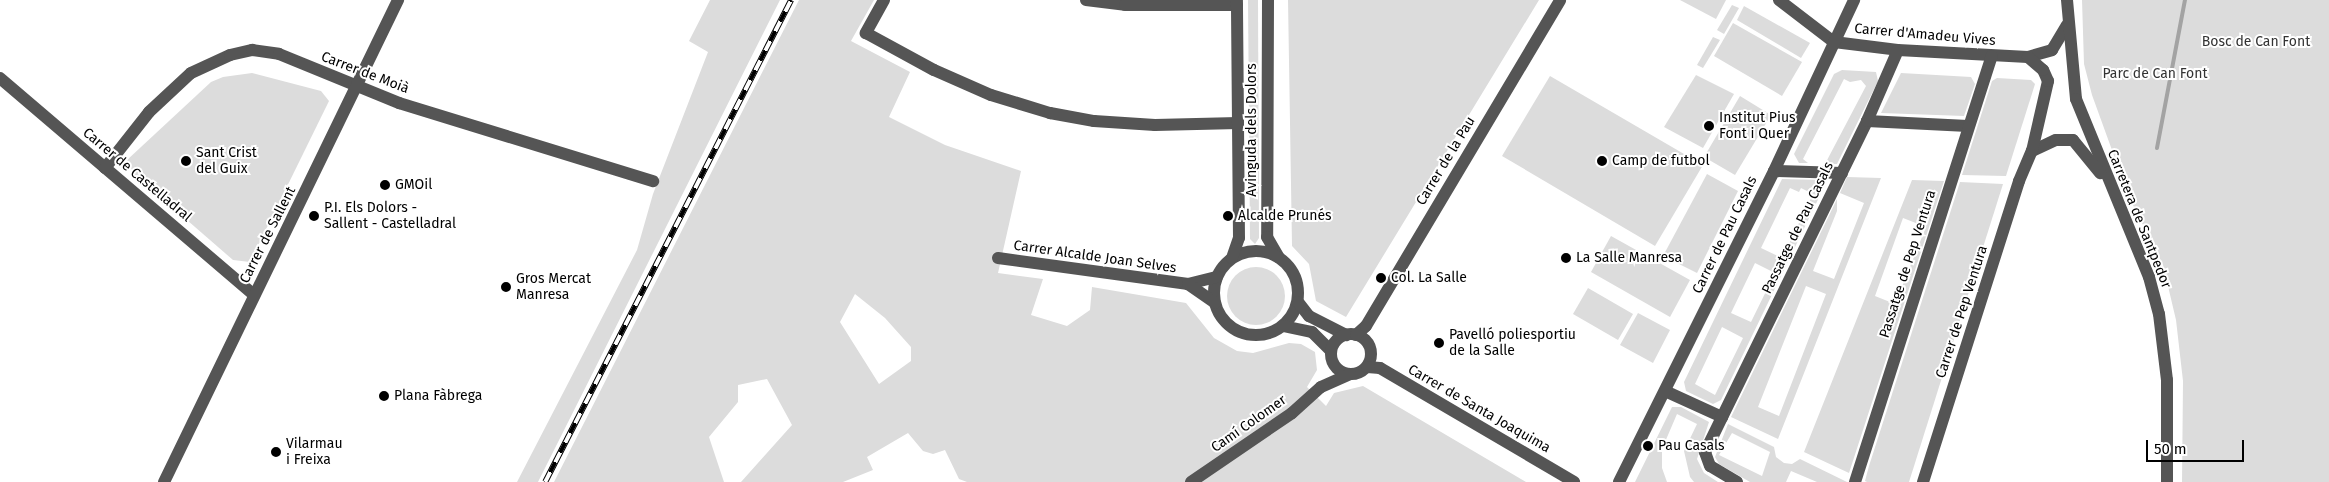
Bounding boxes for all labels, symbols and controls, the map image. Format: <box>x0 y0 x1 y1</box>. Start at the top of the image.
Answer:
street label: Carrer d'Amadeu Vives <box>1854 20 1996 50</box>
park label: Bosc de Can Font <box>2202 34 2310 50</box>
street label: Carrer de Moià <box>319 49 411 97</box>
street label: Avinguda dels Dolors <box>1244 63 1260 197</box>
park label: Parc de Can Font <box>2102 66 2208 82</box>
place label: Institut Pius Font i Quer <box>1719 110 1796 142</box>
street label: Carrer de la Pau <box>1413 114 1479 208</box>
marker: Institut Pius Font i Quer <box>1703 120 1715 132</box>
street label: Carrer de Castelladral <box>79 125 195 225</box>
place label: Sant Crist del Guix <box>196 145 257 178</box>
street label: Carretera de Santpedor <box>2103 147 2175 291</box>
place label: Camp de futbol <box>1612 153 1710 169</box>
marker: Sant Crist del Guix <box>180 155 192 167</box>
marker: Camp de futbol <box>1596 155 1608 167</box>
street label: Passatge de Pau Casals <box>1759 159 1837 297</box>
street label: Carrer de Pau Casals <box>1689 173 1761 297</box>
place label: GMOil <box>395 177 432 193</box>
marker: GMOil <box>379 179 391 191</box>
street label: Carrer de Sallent <box>236 184 300 286</box>
street label: Passatge de Pep Ventura <box>1876 188 1940 340</box>
place label: P.I. Els Dolors - Sallent - Castelladral <box>324 200 456 232</box>
place label: Alcalde Prunés <box>1238 208 1332 224</box>
marker: P.I. Els Dolors - Sallent - Castelladral <box>308 210 320 222</box>
marker: Alcalde Prunés <box>1222 210 1234 222</box>
street label: Carrer Alcalde Joan Selves <box>1012 237 1178 277</box>
street label: Carrer de Pep Ventura <box>1933 244 1991 380</box>
place label: La Salle Manresa <box>1576 250 1682 266</box>
marker: La Salle Manresa <box>1560 252 1572 264</box>
place label: Col. La Salle <box>1391 270 1467 286</box>
place label: Gros Mercat Manresa <box>516 271 591 304</box>
marker: Col. La Salle <box>1375 272 1387 284</box>
marker: Gros Mercat Manresa <box>500 281 512 293</box>
place label: Pavelló poliesportiu de la Salle <box>1449 327 1576 360</box>
marker: Pavelló poliesportiu de la Salle <box>1433 337 1445 349</box>
street label: Carrer de Santa Joaquima <box>1405 361 1553 457</box>
place label: Plana Fàbrega <box>394 388 482 404</box>
marker: Plana Fàbrega <box>378 390 390 402</box>
street label: Camí Colomer <box>1208 392 1290 456</box>
scale bar <box>2149 430 2246 462</box>
place label: Vilarmau i Freixa <box>286 436 343 468</box>
place label: Pau Casals <box>1658 438 1725 454</box>
marker: Pau Casals <box>1642 440 1654 452</box>
text: 50 m <box>2154 440 2187 458</box>
marker: Vilarmau i Freixa <box>270 446 282 458</box>

